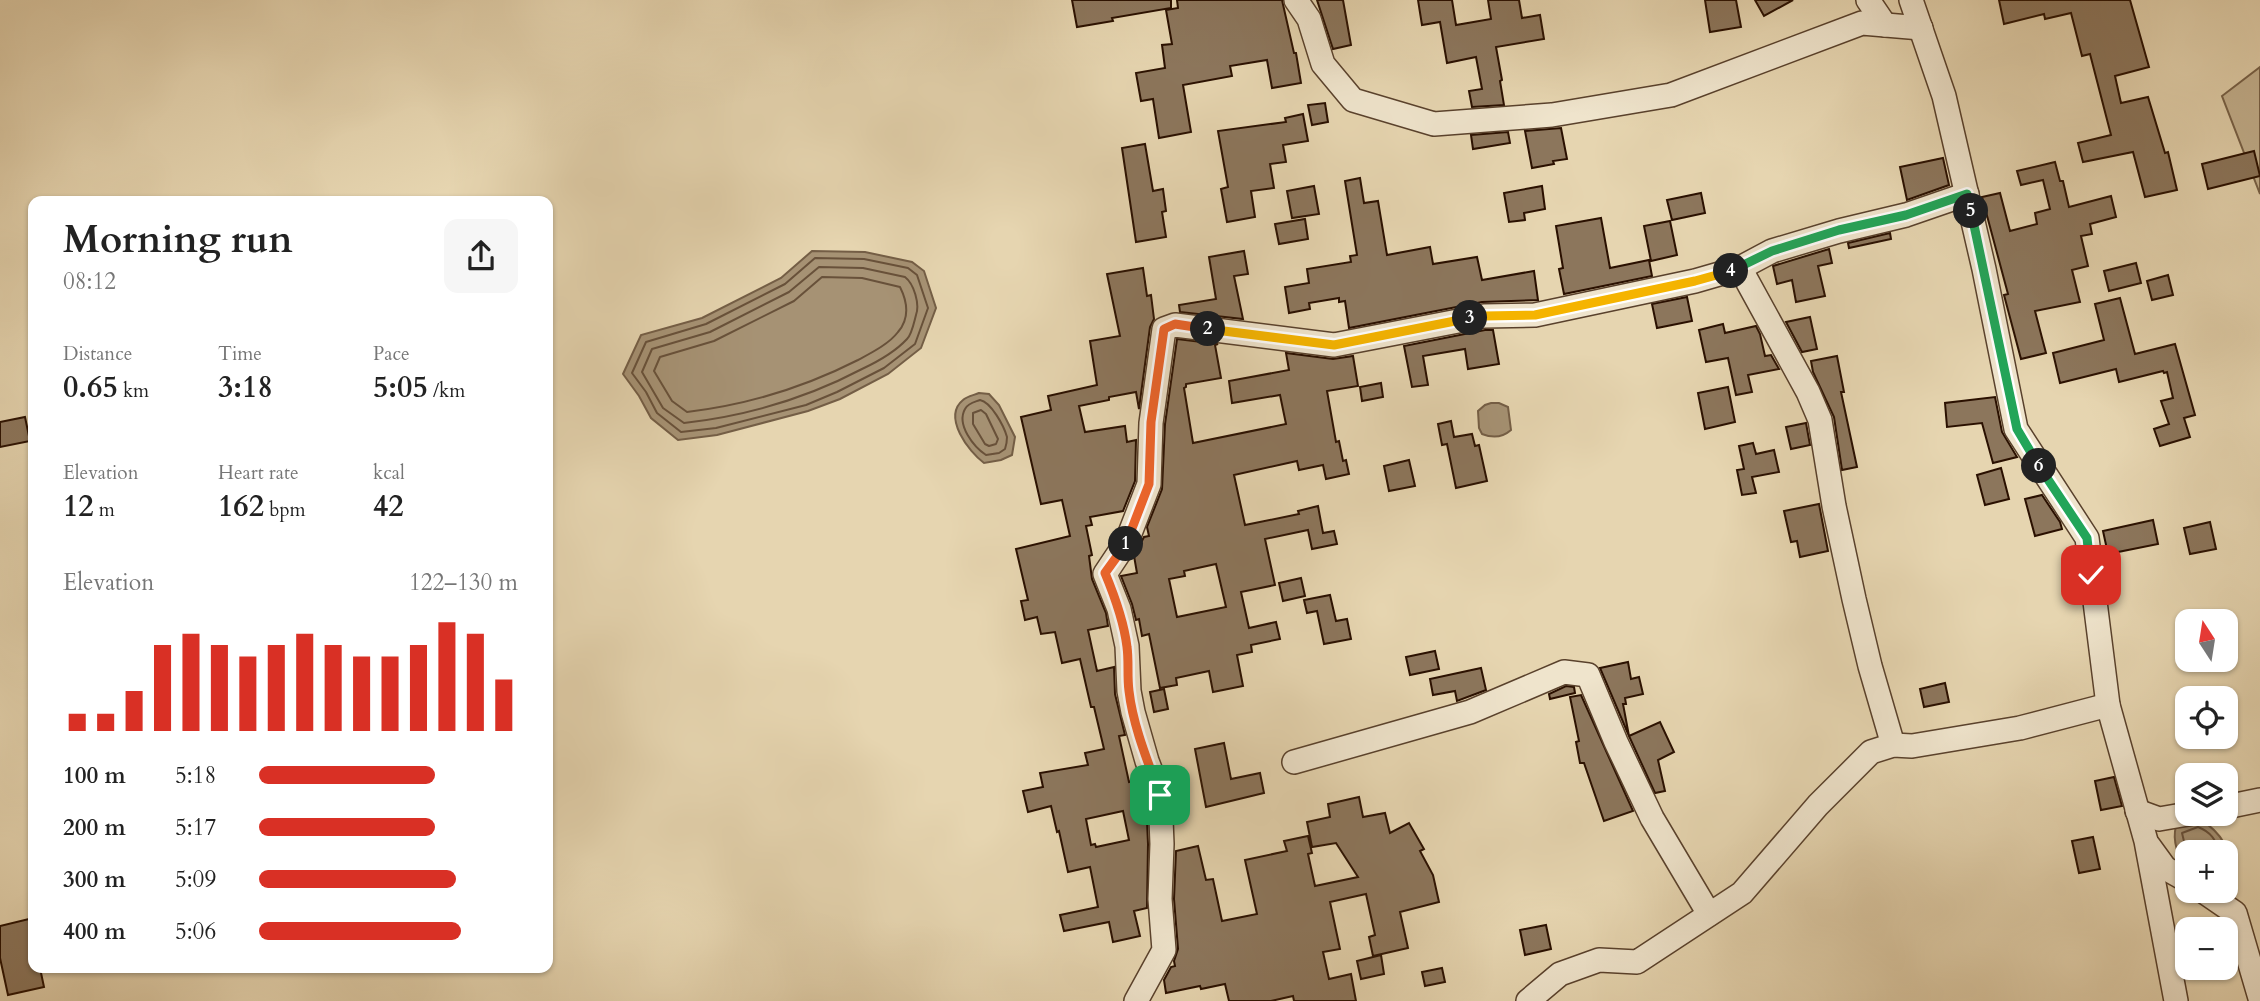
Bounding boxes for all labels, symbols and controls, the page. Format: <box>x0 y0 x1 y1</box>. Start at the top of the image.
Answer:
pin: 5 <box>1954 194 1988 228</box>
text: 5 <box>1966 197 1975 223</box>
text: Morning run <box>63 214 293 266</box>
button: share <box>444 219 518 293</box>
pin: 4 <box>1714 254 1748 288</box>
text: 4 <box>1726 257 1735 283</box>
text: 08:12 <box>63 266 116 297</box>
pin: 3 <box>1452 300 1488 336</box>
text: 3 <box>1465 304 1474 330</box>
pin: 2 <box>1190 312 1226 346</box>
text: 2 <box>1203 315 1212 341</box>
text: Distance <box>63 341 132 367</box>
text: Time <box>218 341 262 367</box>
text: Pace <box>373 341 410 367</box>
text: 0.65 <box>63 367 118 408</box>
text: 3:18 <box>218 367 273 408</box>
text: 5:05 <box>373 367 428 408</box>
text: km <box>118 378 149 404</box>
text: /km <box>428 378 465 404</box>
pin: 6 <box>2022 448 2056 484</box>
text: 6 <box>2034 452 2043 478</box>
text: Elevation <box>63 460 138 486</box>
text: Heart rate <box>218 460 299 486</box>
text: kcal <box>373 460 405 486</box>
text: 12 <box>63 486 94 527</box>
text: 162 <box>218 486 264 527</box>
text: 42 <box>373 486 404 527</box>
text: m <box>94 497 115 523</box>
text: bpm <box>264 497 306 523</box>
pin: 1 <box>1108 526 1144 562</box>
text: 1 <box>1121 530 1130 556</box>
pin <box>2061 545 2121 605</box>
icon: check <box>2072 556 2110 594</box>
text: Elevation <box>63 567 154 598</box>
text: 122–130 m <box>409 567 518 598</box>
north arrow <box>2175 609 2238 672</box>
map controls <box>2175 609 2238 980</box>
button: locate <box>2175 686 2238 749</box>
text: 100 m <box>63 760 126 791</box>
text: 5:18 <box>175 760 216 791</box>
button: layers <box>2175 763 2238 826</box>
pin <box>1130 765 1190 825</box>
icon: arrive <box>1141 776 1179 814</box>
text: 200 m <box>63 812 126 843</box>
text: 5:17 <box>175 812 216 843</box>
button: + <box>2175 840 2238 903</box>
text: 300 m <box>63 864 126 895</box>
text: 5:09 <box>175 864 216 895</box>
text: 400 m <box>63 916 126 947</box>
text: 5:06 <box>175 916 216 947</box>
button: − <box>2175 917 2238 980</box>

